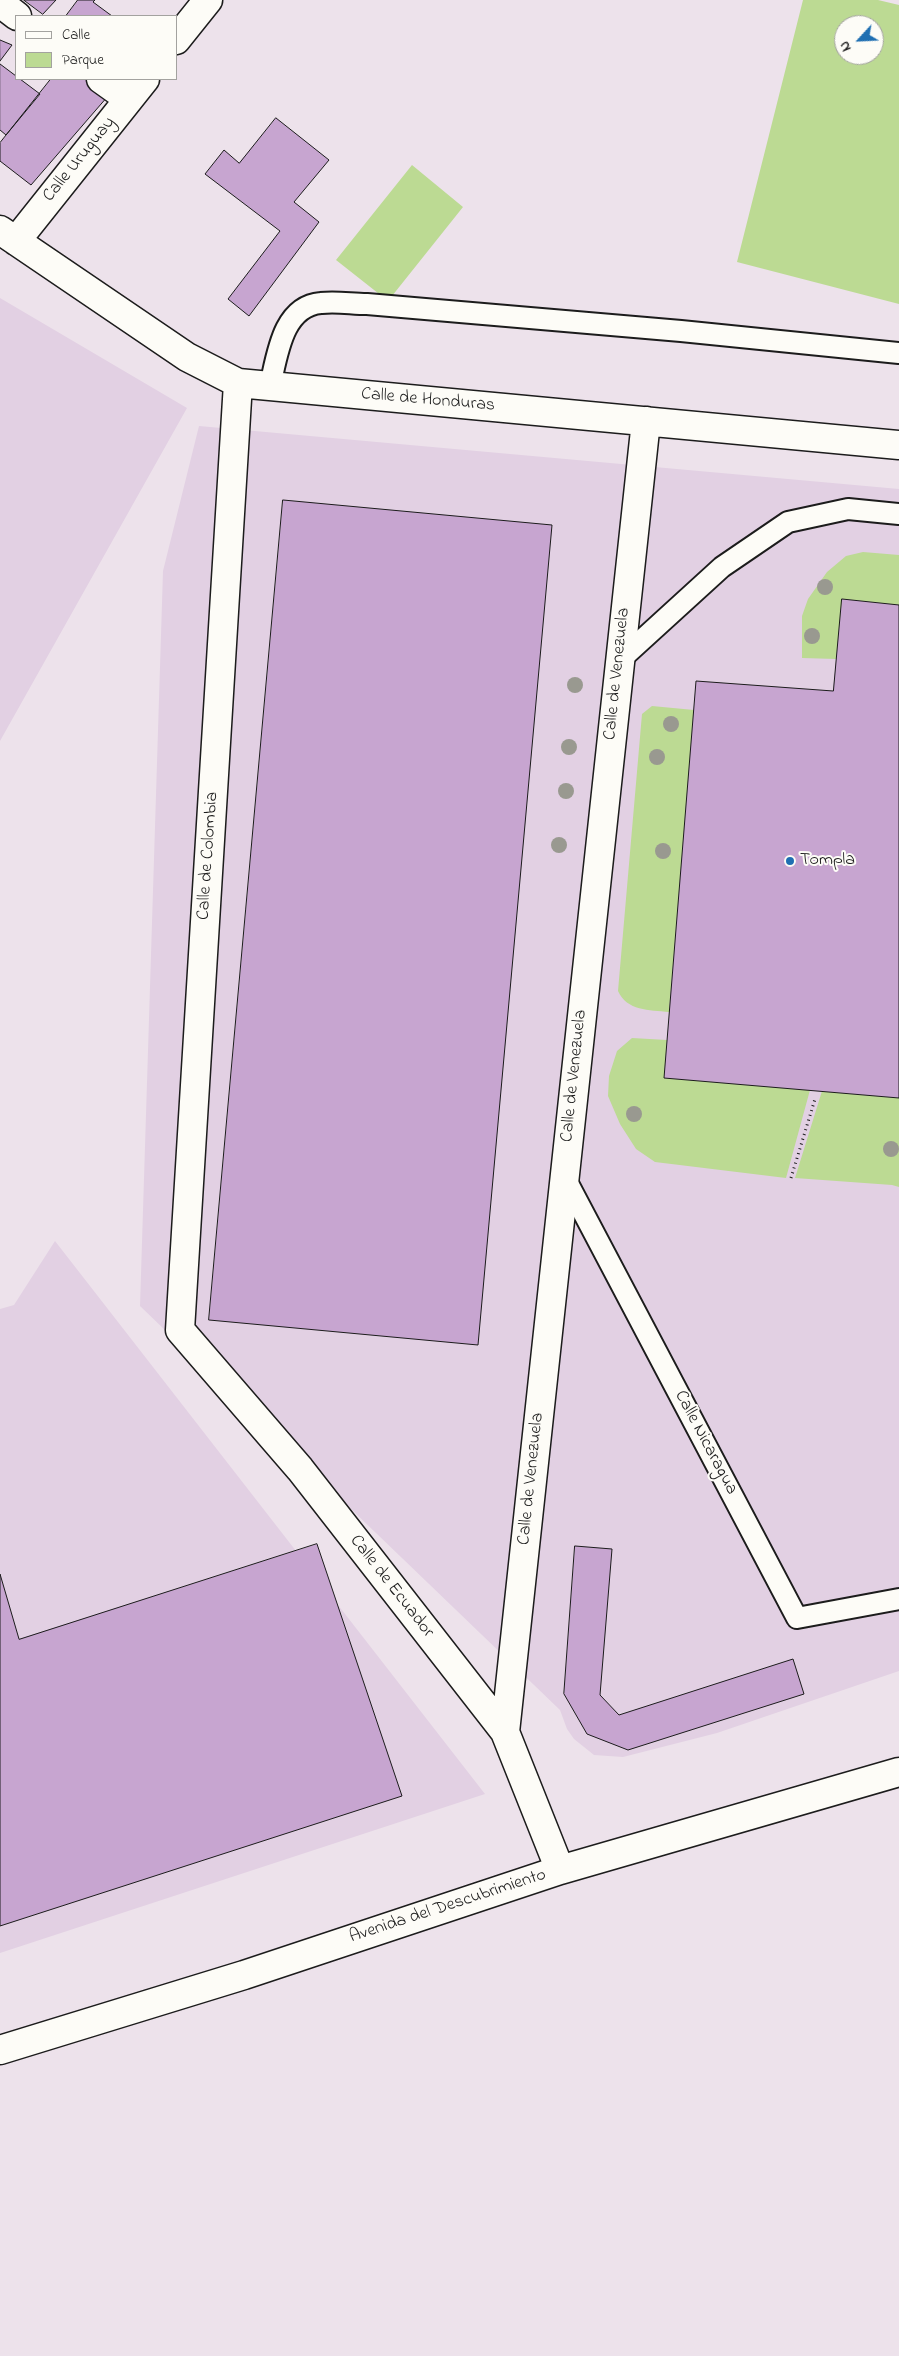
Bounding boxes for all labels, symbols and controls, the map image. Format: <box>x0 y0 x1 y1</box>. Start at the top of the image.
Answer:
legend <box>15 15 178 80</box>
north arrow <box>834 15 884 65</box>
text: Calle <box>62 24 90 46</box>
text: N <box>834 37 857 55</box>
text: Parque <box>62 49 104 71</box>
street label: Calle Uruguay <box>39 113 121 207</box>
street label: Calle de Honduras <box>360 384 496 418</box>
street label: Calle de Venezuela <box>600 607 636 741</box>
street label: Calle de Colombia <box>194 791 224 921</box>
place label: Tompla <box>800 850 855 872</box>
marker: Tompla <box>784 855 796 867</box>
street label: Calle de Venezuela <box>557 1009 593 1143</box>
street label: Calle Nicaragua <box>669 1387 741 1499</box>
street label: Calle de Venezuela <box>514 1412 550 1546</box>
street label: Calle de Ecuador <box>344 1531 438 1643</box>
street label: Avenida del Descubrimiento <box>347 1865 549 1949</box>

